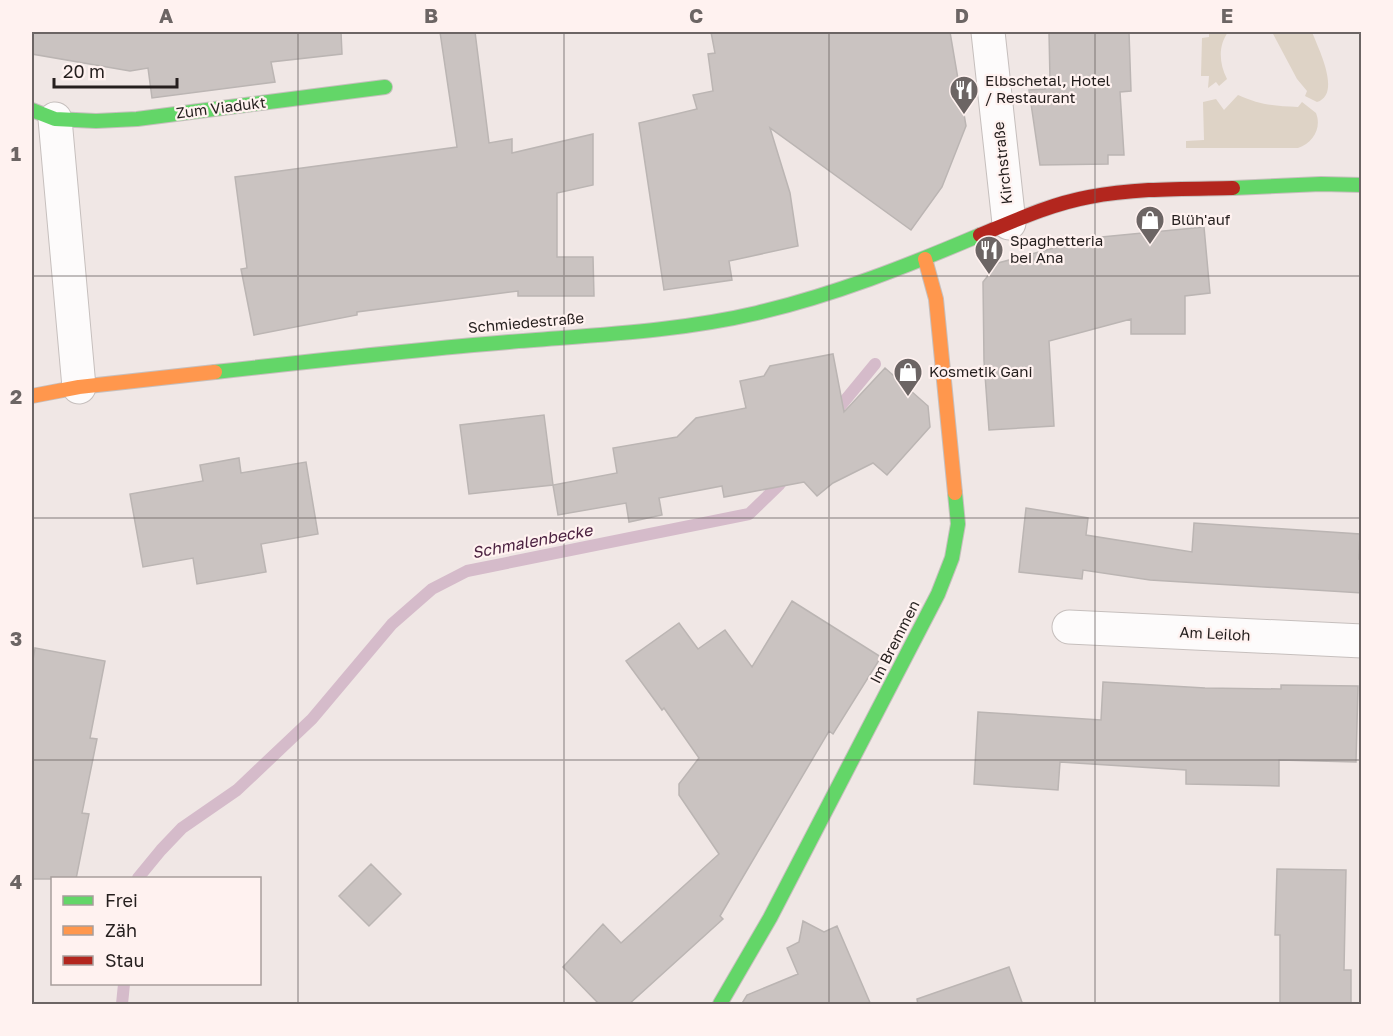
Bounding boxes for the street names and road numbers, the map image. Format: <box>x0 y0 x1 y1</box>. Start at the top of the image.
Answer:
street label: Zum Viadukt <box>175 93 267 121</box>
street label: Kirchstraße <box>989 121 1015 205</box>
street label: Schmiedestraße <box>467 308 585 336</box>
street label: Im Bremmen <box>866 597 923 686</box>
street label: Am Leiloh <box>1179 622 1251 644</box>

